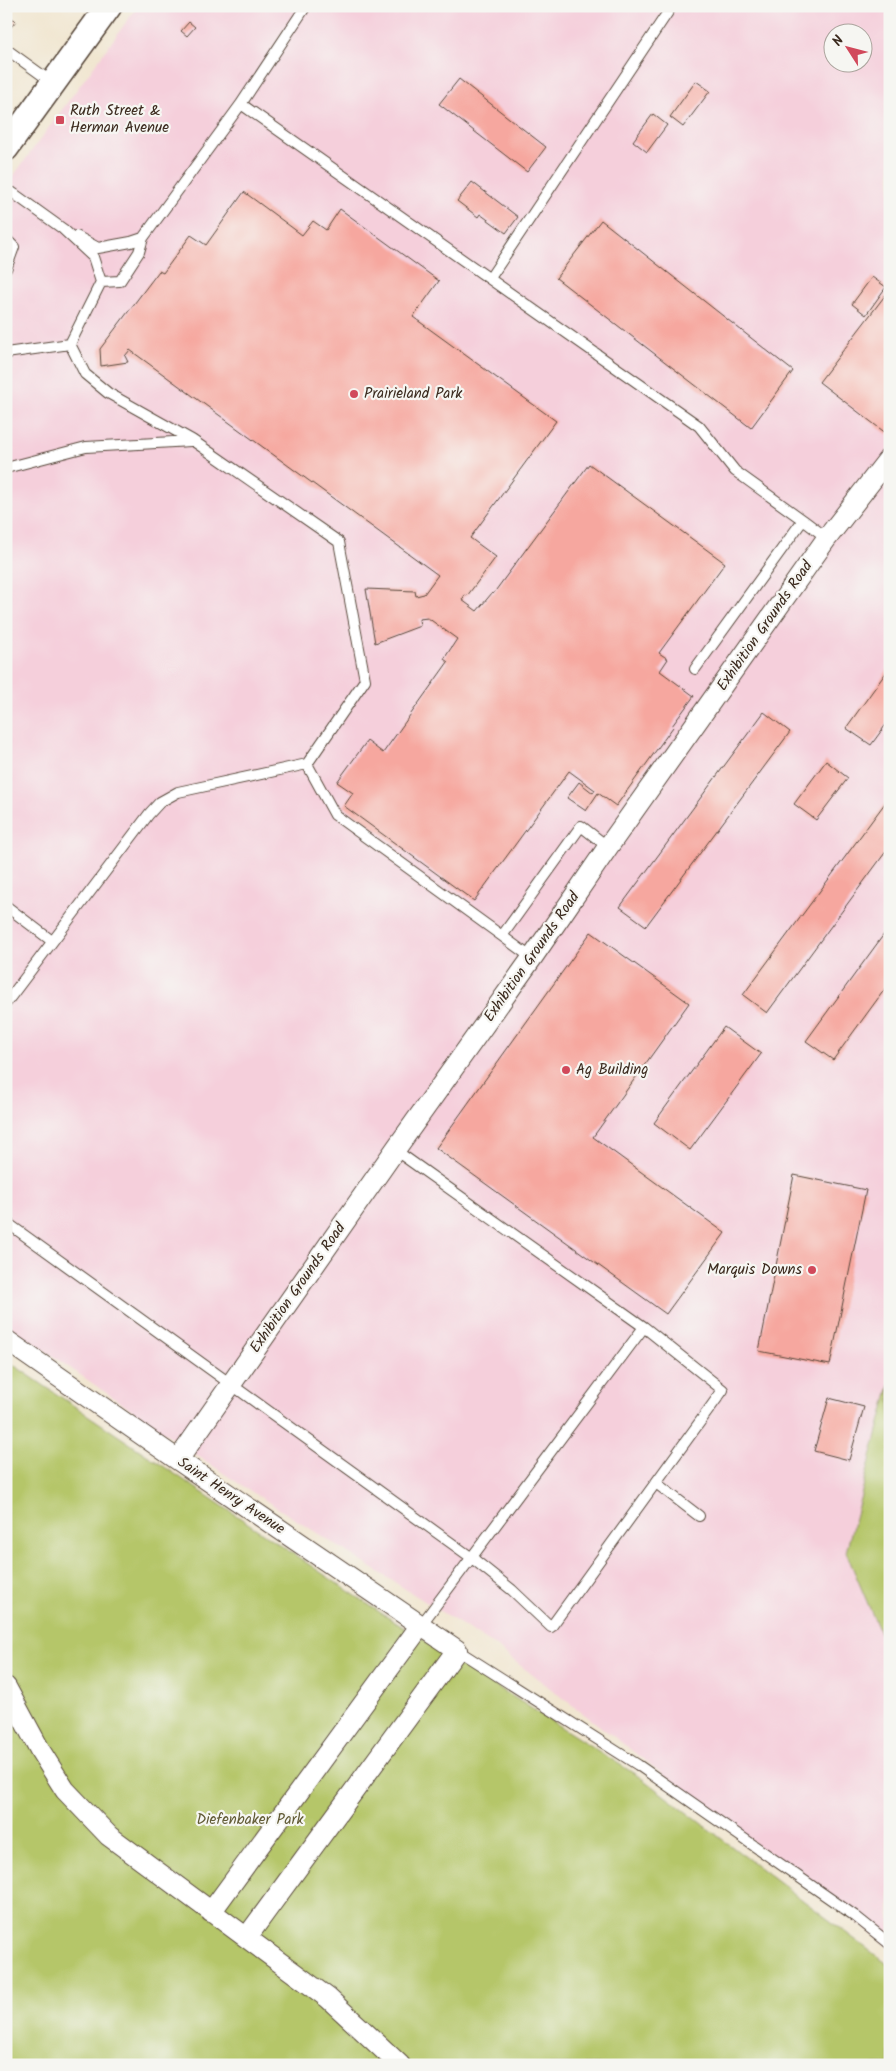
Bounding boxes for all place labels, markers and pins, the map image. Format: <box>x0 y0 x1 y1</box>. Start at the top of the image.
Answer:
place label: Ruth Street & Herman Avenue <box>70 99 169 140</box>
marker: Ruth Street & Herman Avenue <box>54 114 66 126</box>
place label: Prairieland Park <box>364 382 463 406</box>
marker: Prairieland Park <box>348 388 360 400</box>
place label: Ag Building <box>576 1058 648 1082</box>
marker: Ag Building <box>560 1064 572 1076</box>
place label: Marquis Downs <box>707 1258 803 1282</box>
marker: Marquis Downs <box>806 1264 818 1276</box>

